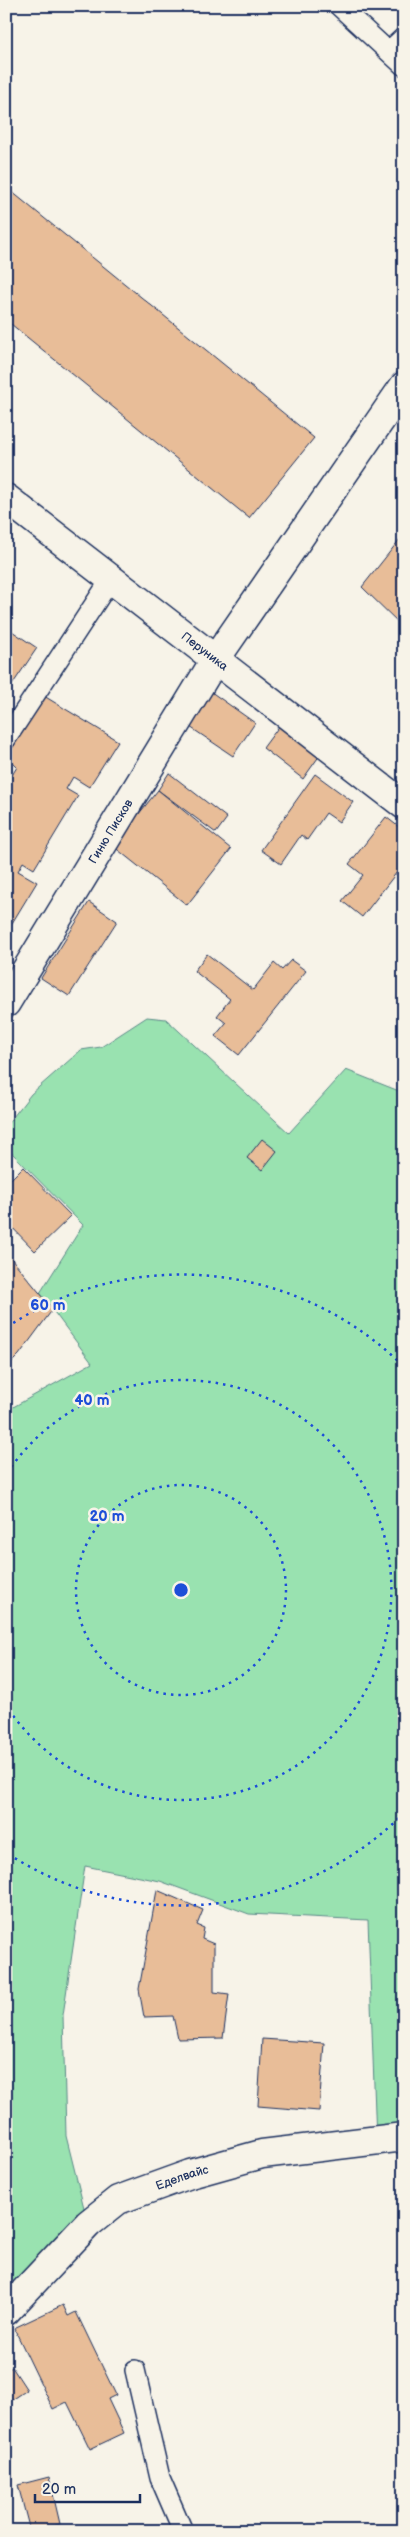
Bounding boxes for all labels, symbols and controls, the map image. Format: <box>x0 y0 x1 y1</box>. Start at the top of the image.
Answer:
street label: Перуника <box>178 629 231 674</box>
street label: Гиню Писков <box>85 796 136 866</box>
text: 60 m <box>30 1296 66 1315</box>
text: 40 m <box>74 1391 110 1410</box>
text: 20 m <box>90 1507 125 1526</box>
centre of rings <box>172 1581 190 1599</box>
street label: Еделвайс <box>154 2162 210 2193</box>
scale bar <box>35 2472 140 2504</box>
text: 20 m <box>42 2480 76 2499</box>

